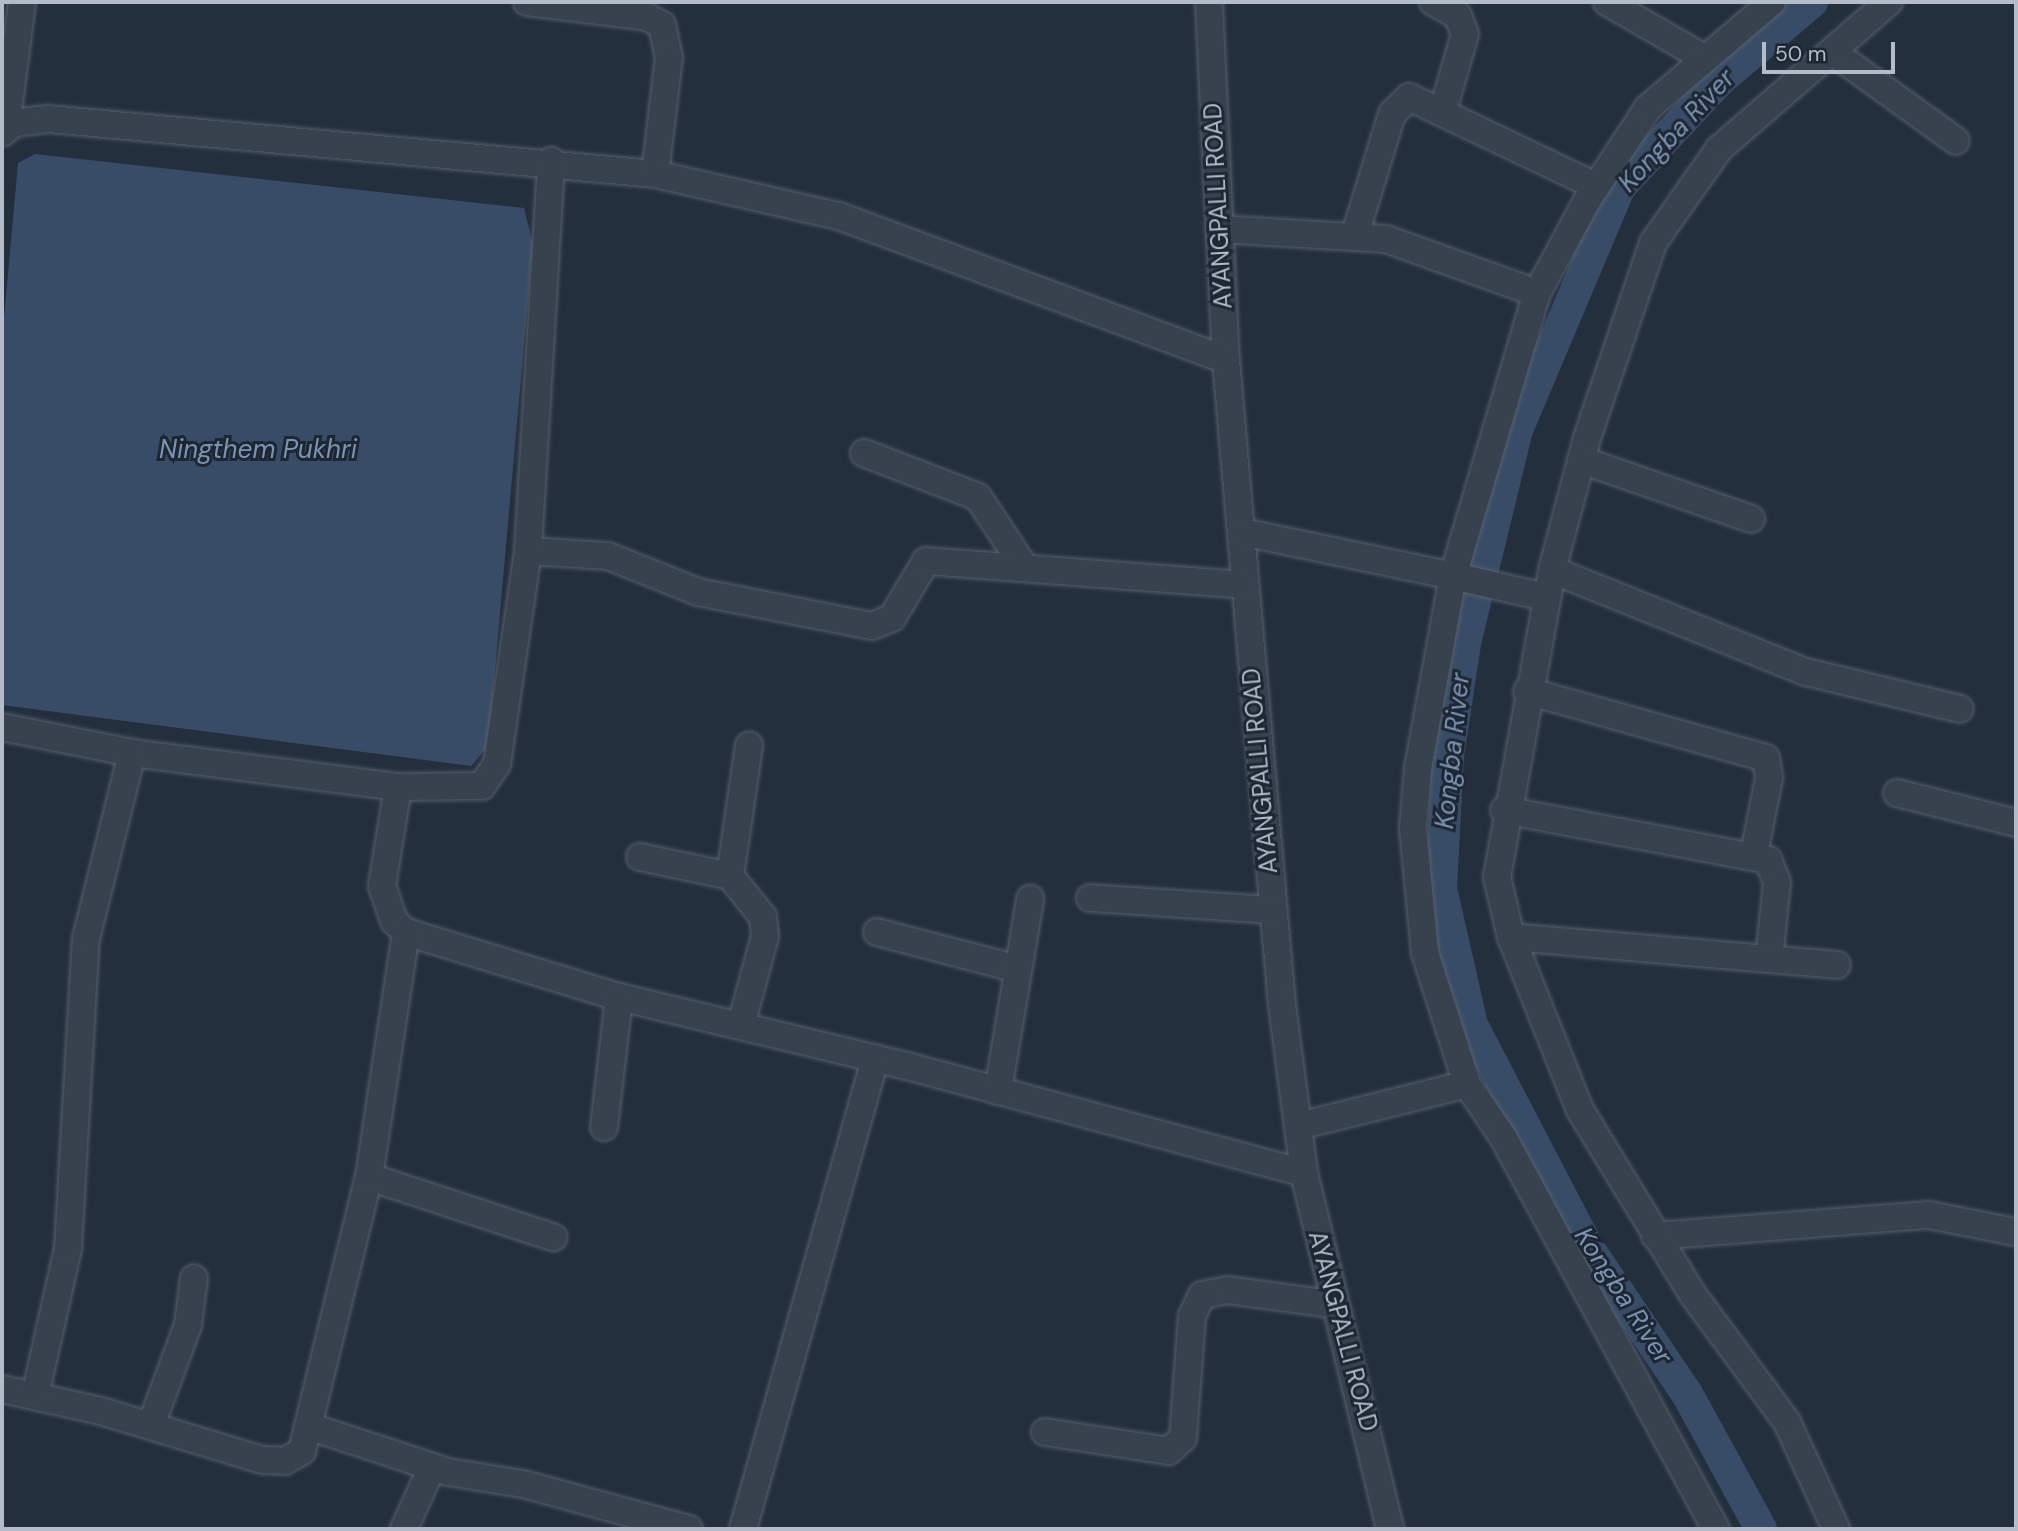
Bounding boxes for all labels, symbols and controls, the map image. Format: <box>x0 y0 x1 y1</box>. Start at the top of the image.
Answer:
scale bar <box>1766 28 1899 72</box>
text: 50 m <box>1775 40 1826 68</box>
water label: Kongba River <box>1612 63 1742 199</box>
street label: AYANGPALLI ROAD <box>1198 102 1238 310</box>
water label: Ningthem Pukhri <box>159 434 357 466</box>
street label: AYANGPALLI ROAD <box>1237 667 1283 875</box>
water label: Kongba River <box>1429 672 1477 830</box>
water label: Kongba River <box>1567 1222 1679 1370</box>
street label: AYANGPALLI ROAD <box>1302 1228 1384 1434</box>

